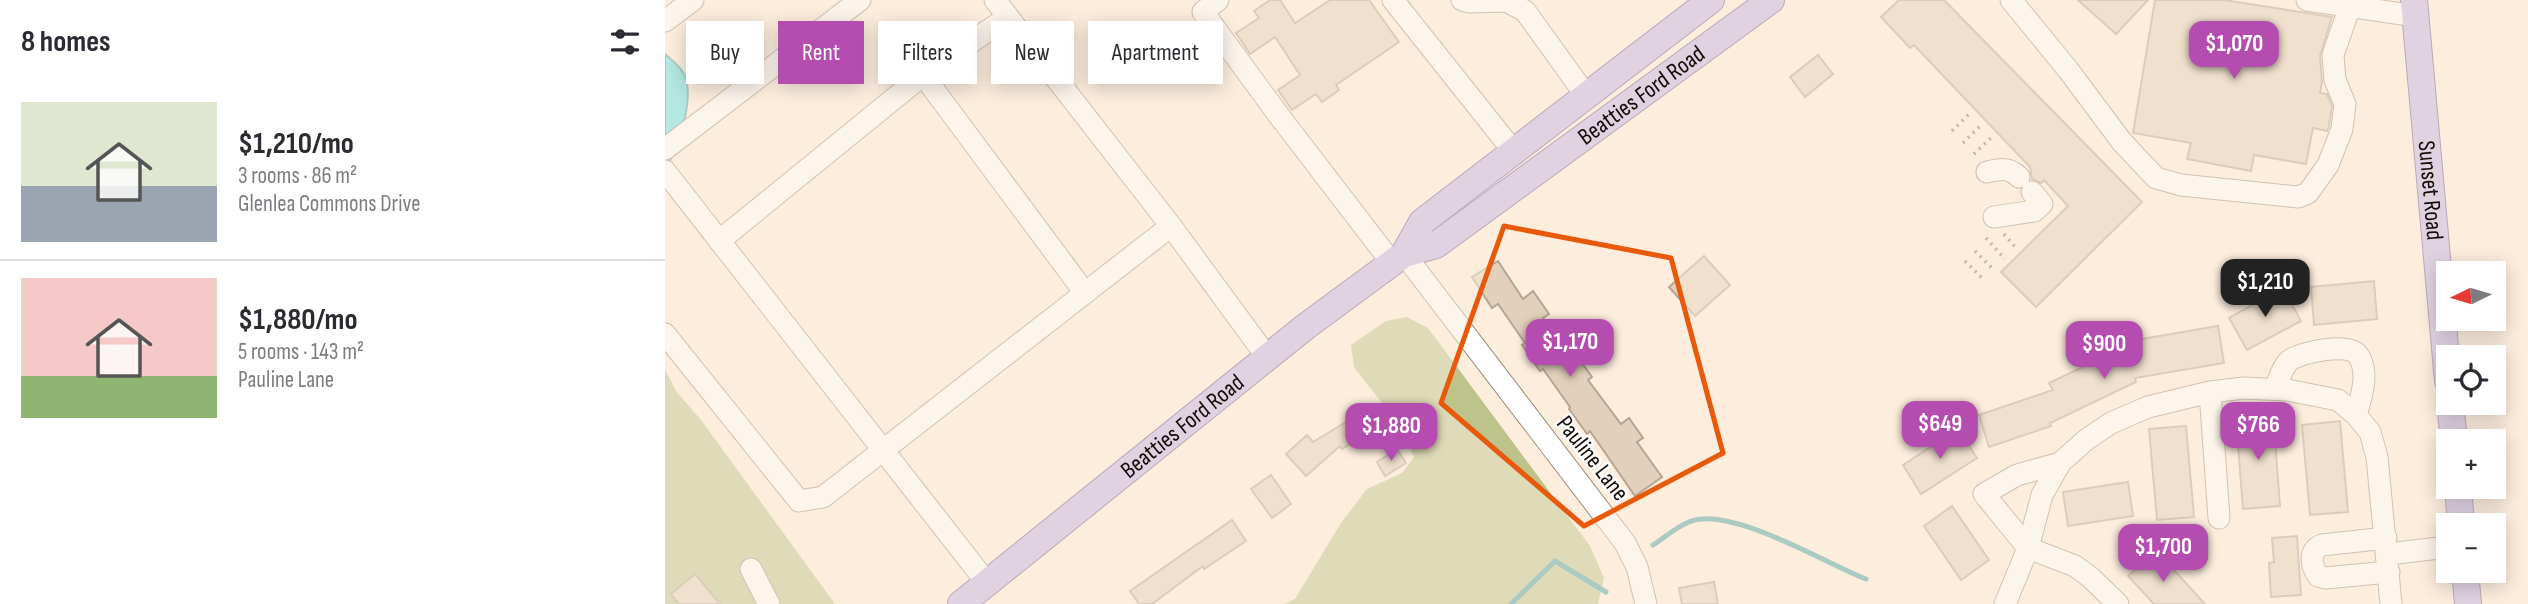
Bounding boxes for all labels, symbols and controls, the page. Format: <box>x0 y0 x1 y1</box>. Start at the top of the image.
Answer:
chip: Buy <box>686 21 764 84</box>
chip: Rent <box>778 21 864 84</box>
chip: Filters <box>878 21 977 84</box>
chip: New <box>991 21 1074 84</box>
chip: Apartment <box>1088 21 1223 84</box>
pin: $1,070 <box>2177 22 2291 81</box>
icon: filters <box>606 23 644 61</box>
text: 8 homes <box>21 24 110 60</box>
text: $1,070 <box>2205 30 2263 58</box>
street label: Beatties Ford Road <box>1572 39 1710 151</box>
text: $1,210/mo <box>238 126 354 162</box>
icon: home <box>77 130 161 214</box>
street label: Sunset Road <box>2412 139 2449 241</box>
text: 3 rooms · 86 m² <box>238 162 357 190</box>
text: Glenlea Commons Drive <box>238 190 420 218</box>
pin: $1,210 <box>2208 260 2322 319</box>
north arrow <box>2436 261 2506 331</box>
map controls <box>2436 261 2506 583</box>
text: $1,210 <box>2237 268 2293 296</box>
text: $1,880/mo <box>238 302 358 338</box>
icon: home <box>77 306 161 390</box>
pin: $1,170 <box>1513 320 1627 379</box>
pin: $900 <box>2063 322 2145 381</box>
text: $1,170 <box>1542 328 1598 356</box>
text: $900 <box>2082 330 2126 358</box>
text: 5 rooms · 143 m² <box>238 338 364 366</box>
button: locate <box>2436 345 2506 415</box>
text: Pauline Lane <box>238 366 334 394</box>
street label: Beatties Ford Road <box>1115 368 1250 485</box>
pin: $649 <box>1899 402 1981 461</box>
pin: $766 <box>2217 402 2299 462</box>
pin: $1,880 <box>1334 404 1448 463</box>
street label: Pauline Lane <box>1550 410 1635 507</box>
text: $649 <box>1918 410 1962 438</box>
text: $766 <box>2236 411 2280 439</box>
text: $1,880 <box>1361 412 1421 440</box>
button: + <box>2436 429 2506 499</box>
button: − <box>2436 513 2506 583</box>
pin: $1,700 <box>2106 524 2220 584</box>
text: $1,700 <box>2134 533 2192 561</box>

